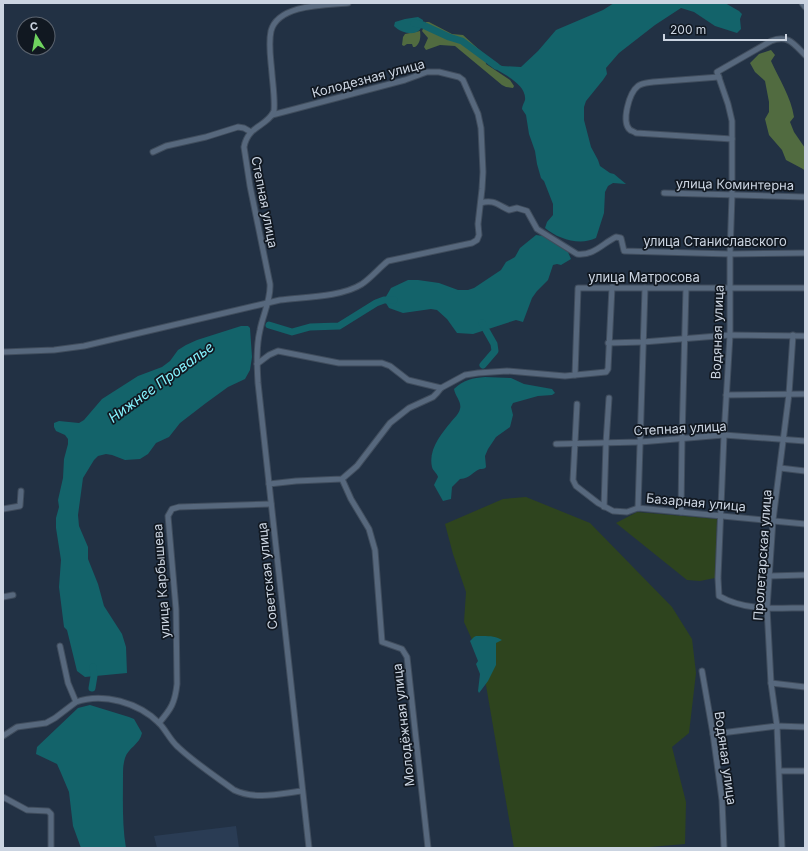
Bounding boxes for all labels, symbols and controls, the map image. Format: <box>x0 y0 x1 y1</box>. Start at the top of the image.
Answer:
north arrow <box>16 16 56 56</box>
scale bar <box>664 16 786 42</box>
text: С <box>29 19 39 34</box>
text: 200 m <box>670 22 706 37</box>
street label: Колодезная улица <box>310 55 426 101</box>
street label: Степная улица <box>248 155 282 249</box>
street label: улица Коминтерна <box>676 175 794 193</box>
street label: улица Станиславского <box>643 233 787 249</box>
street label: улица Матросова <box>588 269 700 285</box>
street label: Водяная улица <box>707 285 727 379</box>
water label: Нижнее Провалье <box>105 338 217 426</box>
street label: Степная улица <box>633 418 727 438</box>
street label: Пролетарская улица <box>749 489 775 621</box>
street label: Базарная улица <box>645 490 747 514</box>
street label: Советская улица <box>253 522 281 630</box>
street label: улица Карбышева <box>149 523 173 639</box>
street label: Молодёжная улица <box>389 663 417 787</box>
street label: Водяная улица <box>712 710 740 806</box>

